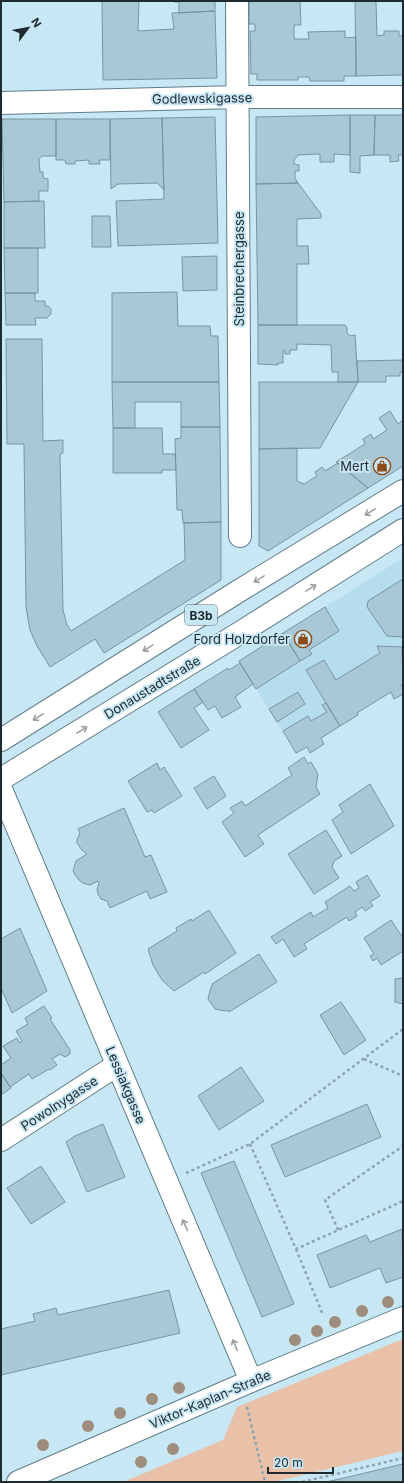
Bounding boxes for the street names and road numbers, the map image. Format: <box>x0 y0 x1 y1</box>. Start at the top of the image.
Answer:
street label: Godlewskigasse <box>152 89 252 107</box>
street label: Steinbrechergasse <box>231 211 247 327</box>
road number: B3b <box>185 605 217 625</box>
street label: Donaustadtstraße <box>101 652 203 722</box>
street label: Lessiakgasse <box>103 1044 149 1126</box>
street label: Powolnygasse <box>18 1072 100 1134</box>
street label: Viktor-Kaplan-Straße <box>147 1366 273 1432</box>

